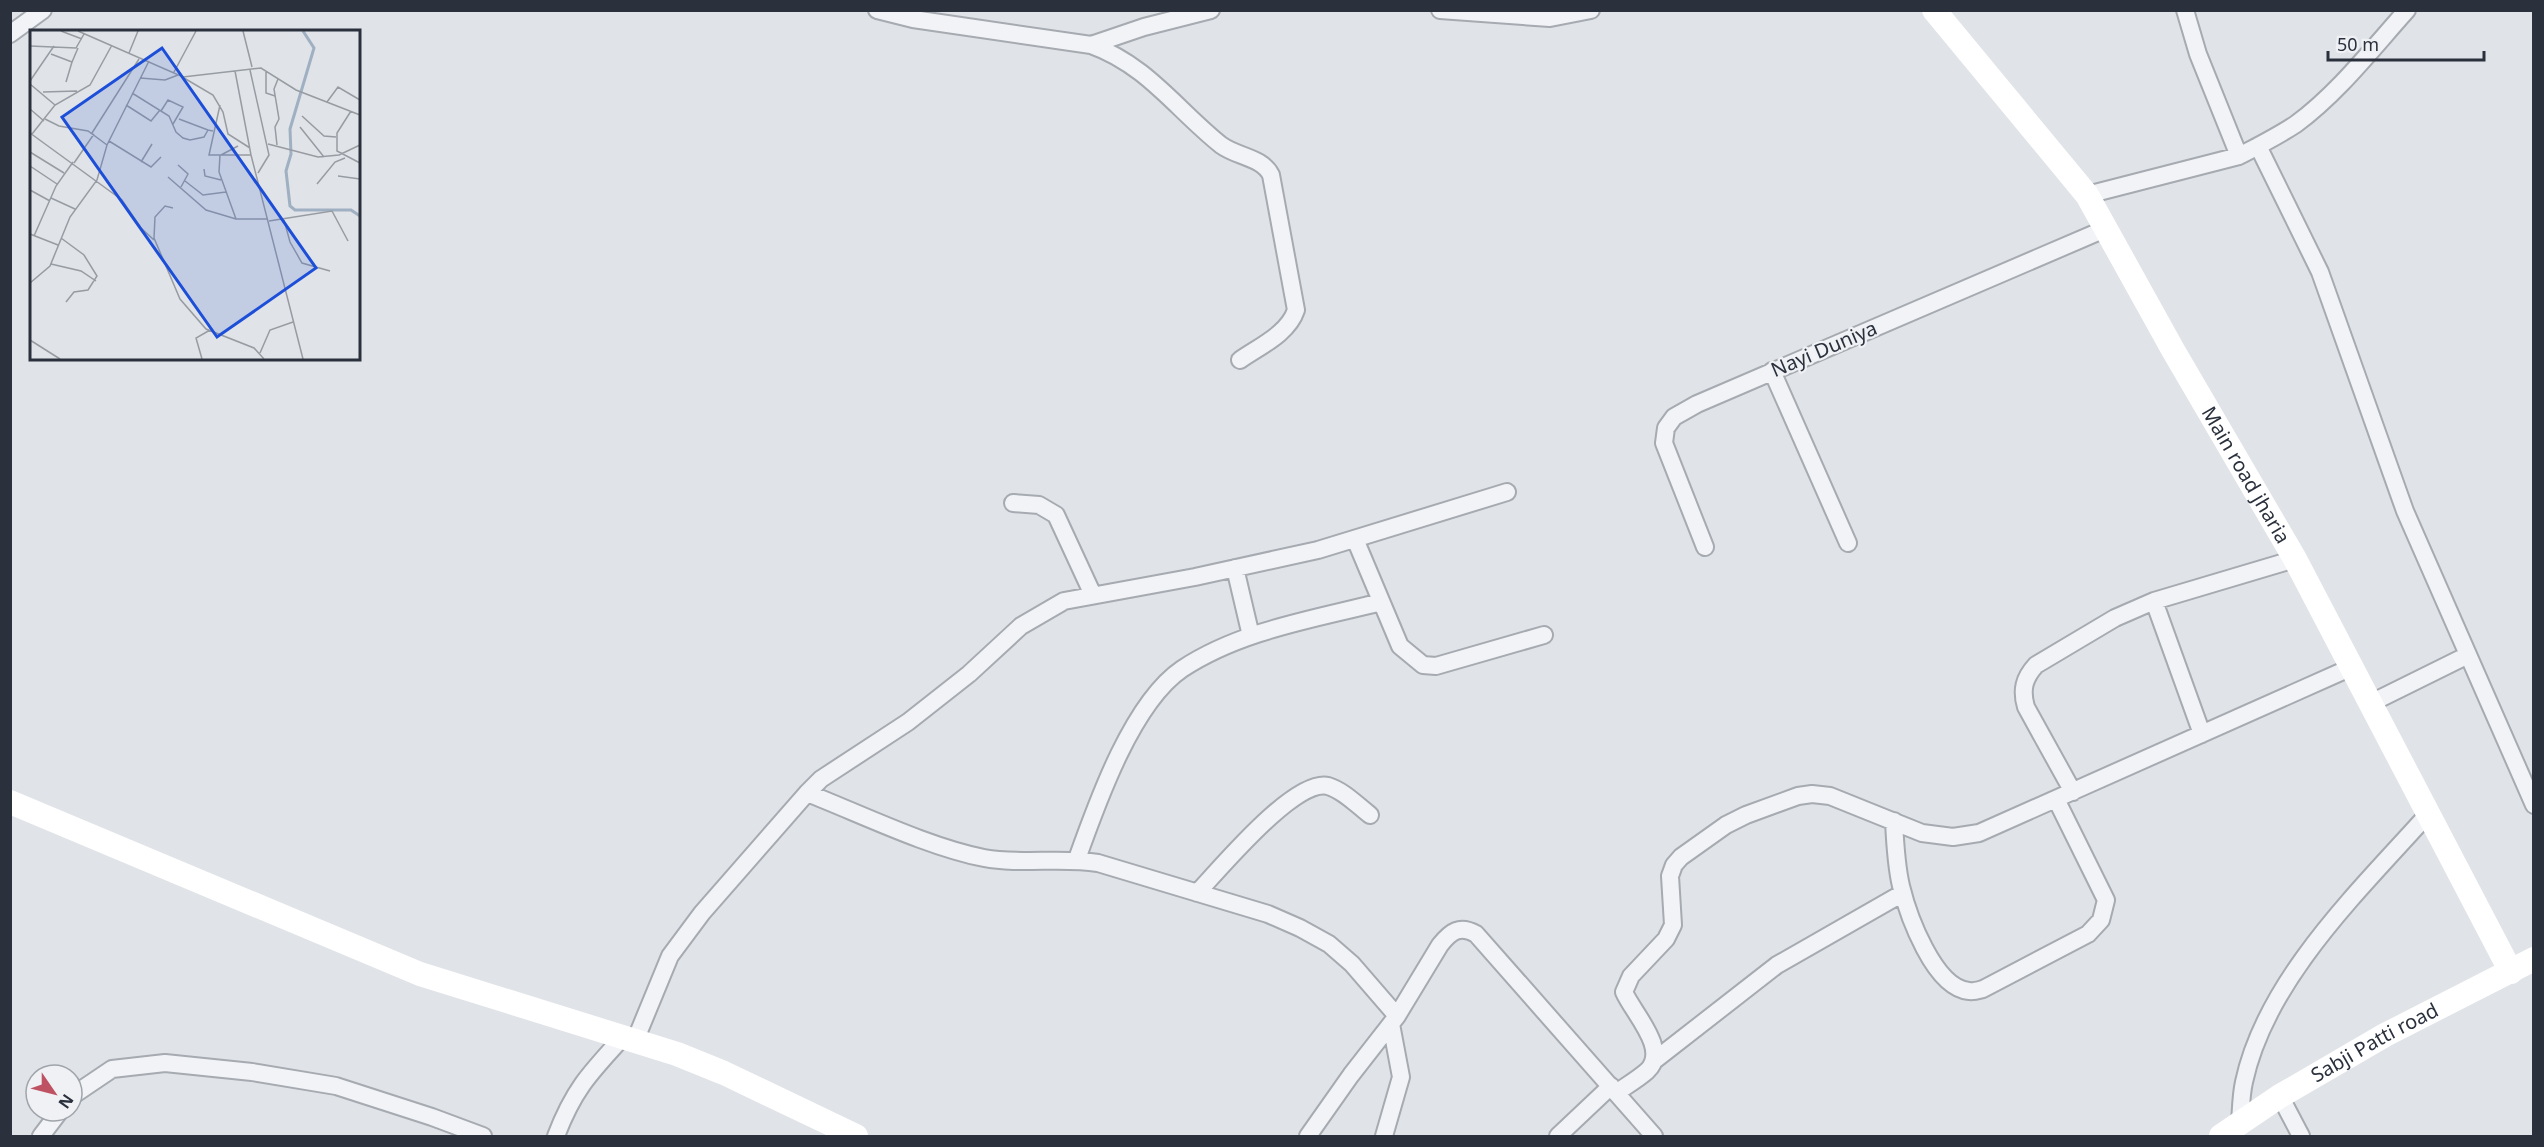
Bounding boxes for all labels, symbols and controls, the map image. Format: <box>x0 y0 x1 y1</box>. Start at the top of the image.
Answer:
scale bar <box>2328 24 2484 62</box>
inset map <box>30 30 360 360</box>
text: 50 m <box>2337 32 2379 56</box>
street label: Nayi Duniya <box>1767 314 1881 383</box>
street label: Main road jharia <box>2196 401 2297 548</box>
street label: Sabji Patti road <box>2306 996 2443 1088</box>
north arrow <box>24 1063 84 1123</box>
text: N <box>54 1090 79 1113</box>

